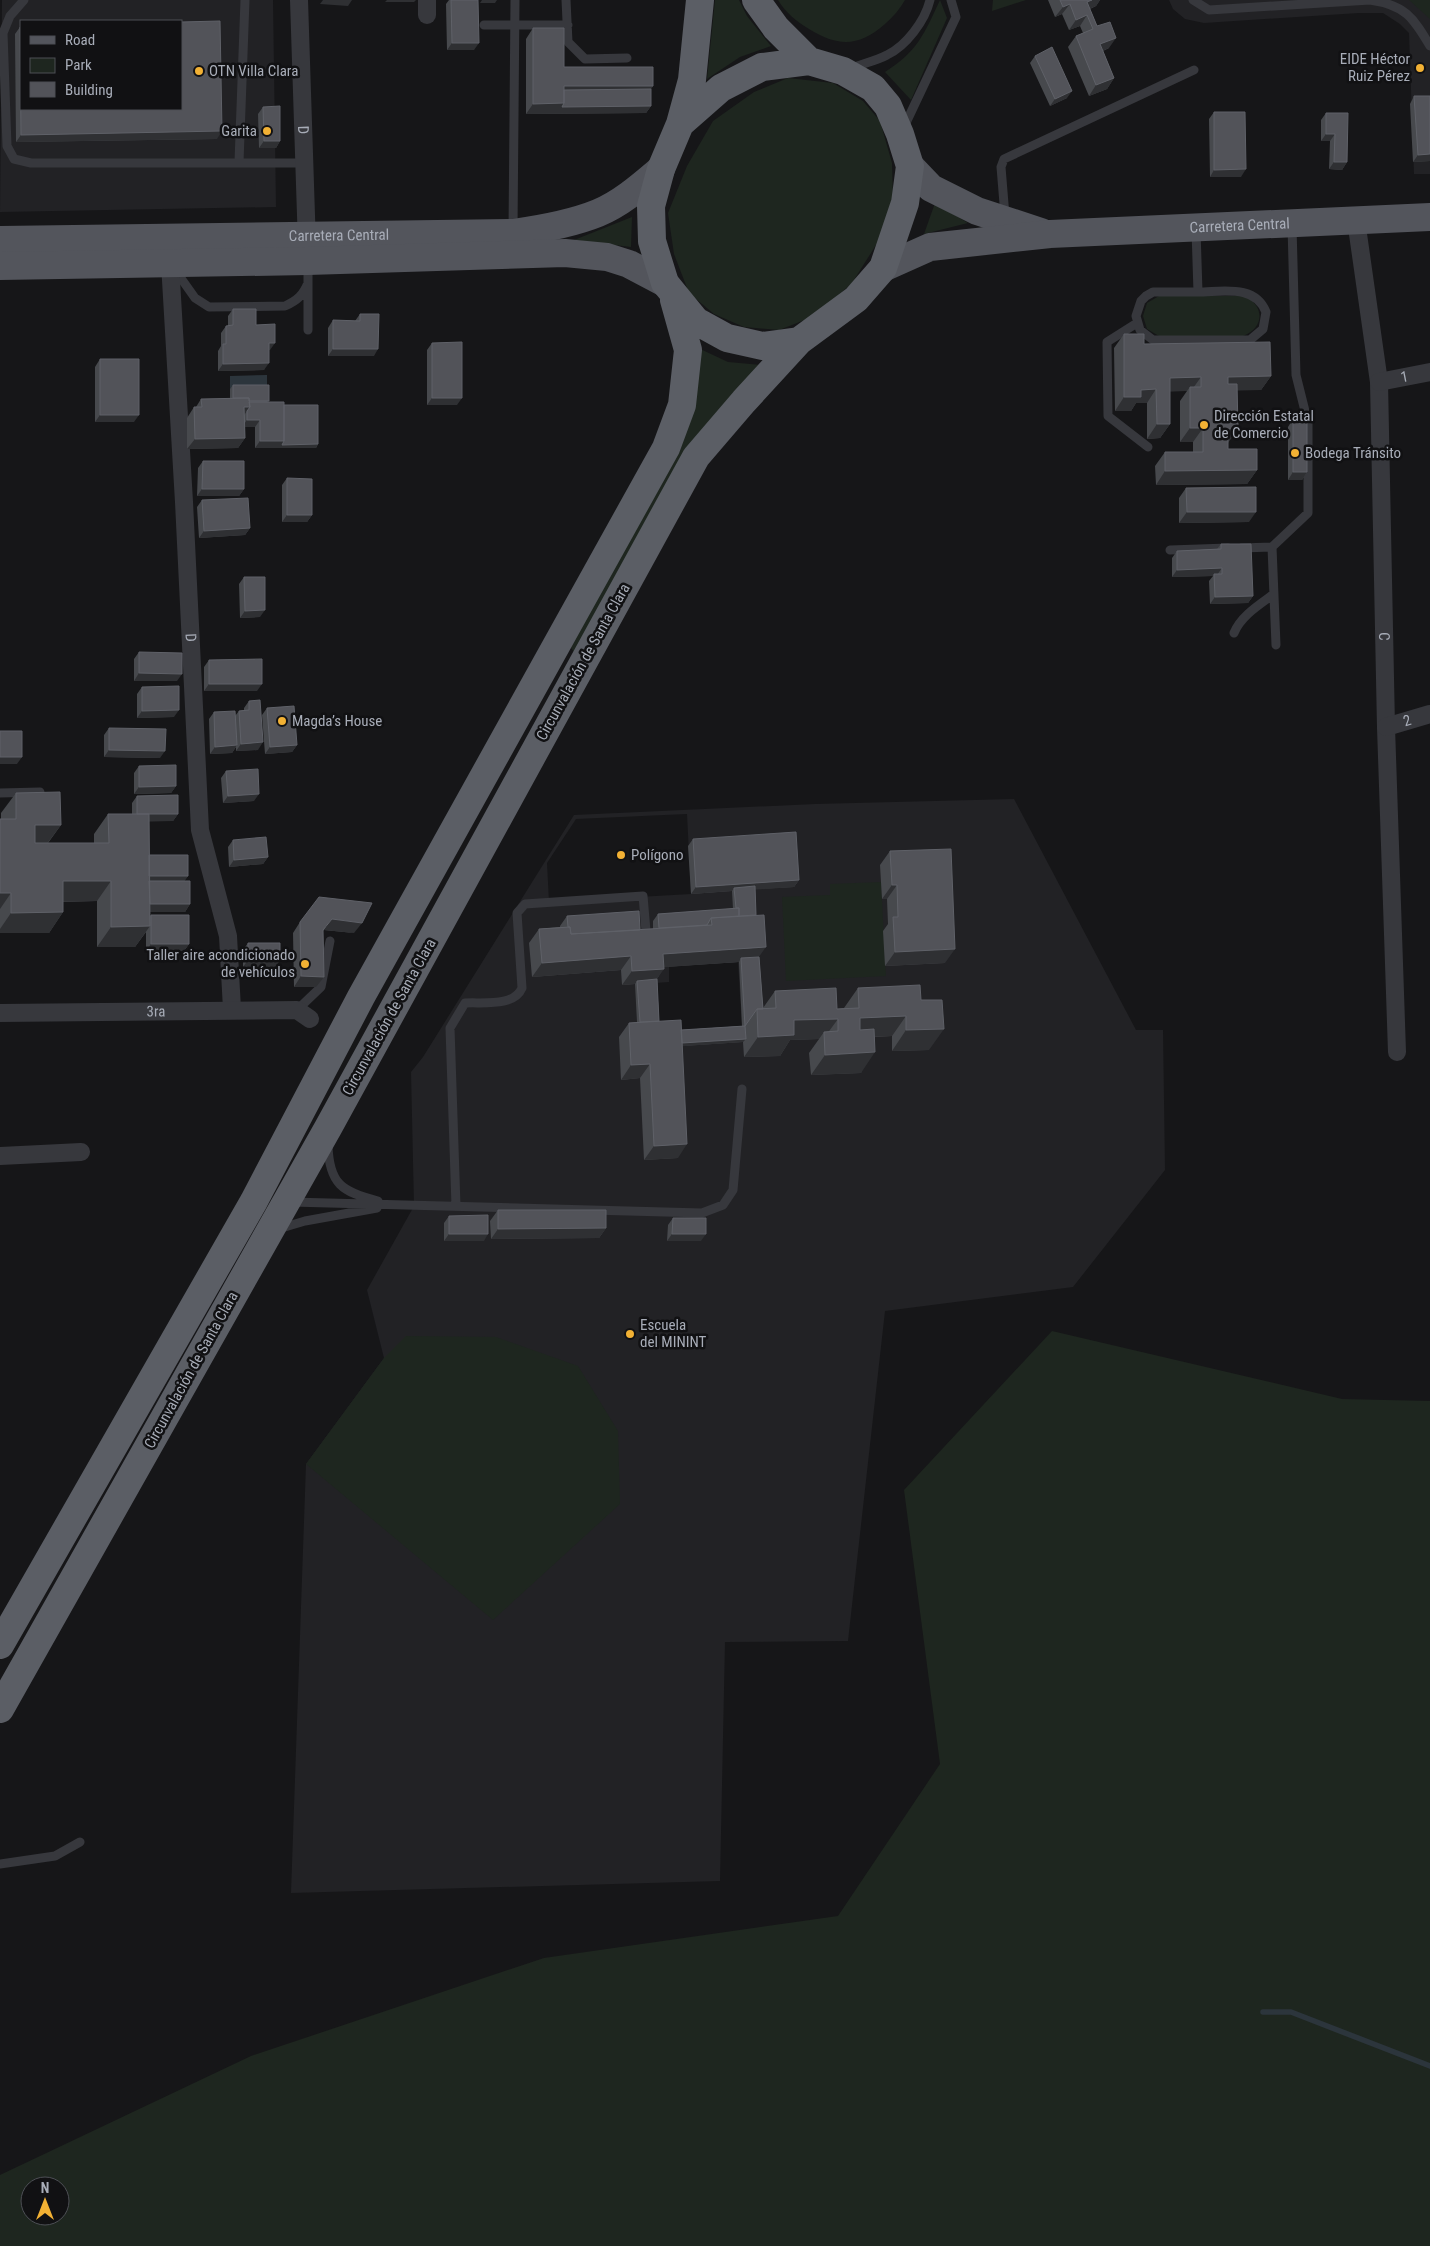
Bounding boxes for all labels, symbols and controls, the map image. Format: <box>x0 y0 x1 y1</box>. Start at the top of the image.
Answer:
legend <box>20 20 182 110</box>
text: Road <box>65 31 95 49</box>
place label: EIDE Héctor Ruiz Pérez <box>1340 50 1410 85</box>
text: Park <box>65 56 92 74</box>
place label: OTN Villa Clara <box>209 62 298 80</box>
marker: EIDE Héctor Ruiz Pérez <box>1414 62 1426 74</box>
marker: OTN Villa Clara <box>193 65 205 77</box>
text: Building <box>65 81 113 99</box>
place label: Garita <box>221 122 257 140</box>
marker: Garita <box>261 125 273 137</box>
street label: D <box>294 125 312 135</box>
street label: Carretera Central <box>1189 214 1290 237</box>
street label: Carretera Central <box>289 226 389 245</box>
street label: 1 <box>1399 367 1410 387</box>
place label: Dirección Estatal de Comercio <box>1214 407 1314 442</box>
marker: Dirección Estatal de Comercio <box>1198 419 1210 431</box>
place label: Bodega Tránsito <box>1305 444 1401 462</box>
marker: Bodega Tránsito <box>1289 447 1301 459</box>
street label: Circunvalación de Santa Clara <box>532 581 634 743</box>
street label: C <box>1375 632 1393 641</box>
street label: D <box>181 633 200 642</box>
street label: 2 <box>1401 711 1413 730</box>
place label: Magda’s House <box>292 712 382 730</box>
marker: Magda’s House <box>276 715 288 727</box>
place label: Polígono <box>631 846 683 864</box>
marker: Polígono <box>615 849 627 861</box>
street label: Circunvalación de Santa Clara <box>338 936 440 1098</box>
place label: Taller aire acondicionado de vehículos <box>146 946 295 981</box>
marker: Taller aire acondicionado de vehículos <box>299 958 311 970</box>
street label: 3ra <box>146 1002 166 1021</box>
street label: Circunvalación de Santa Clara <box>140 1289 242 1451</box>
place label: Escuela del MININT <box>640 1316 707 1351</box>
marker: Escuela del MININT <box>624 1328 636 1340</box>
north arrow <box>20 2176 70 2226</box>
text: N <box>41 2180 49 2196</box>

